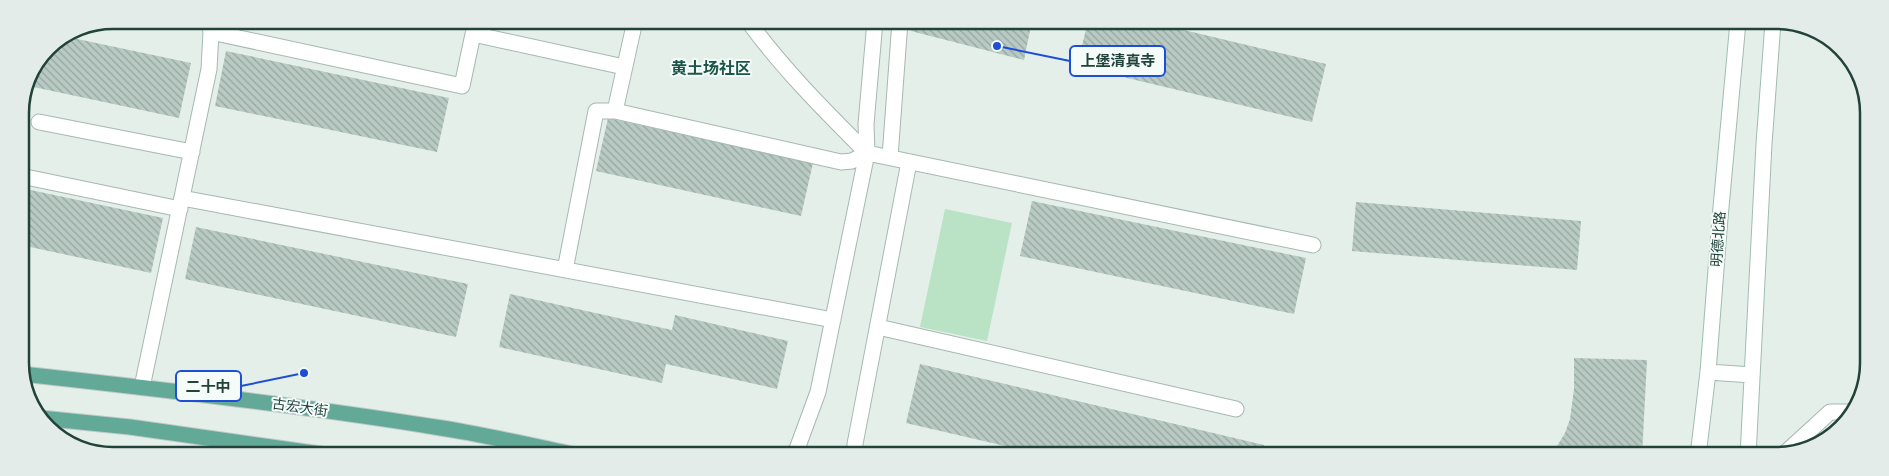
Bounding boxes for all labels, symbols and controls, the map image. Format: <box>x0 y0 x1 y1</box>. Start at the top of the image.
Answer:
callout: 上堡清真寺 <box>1070 46 1165 76</box>
text: 上堡清真寺 <box>1080 51 1156 70</box>
district label: 黄土场社区 <box>671 58 751 78</box>
street label: 明德北路 <box>1707 210 1729 268</box>
callout: 二十中 <box>176 371 241 401</box>
text: 二十中 <box>185 377 231 396</box>
street label: 古宏大街 <box>271 394 329 420</box>

